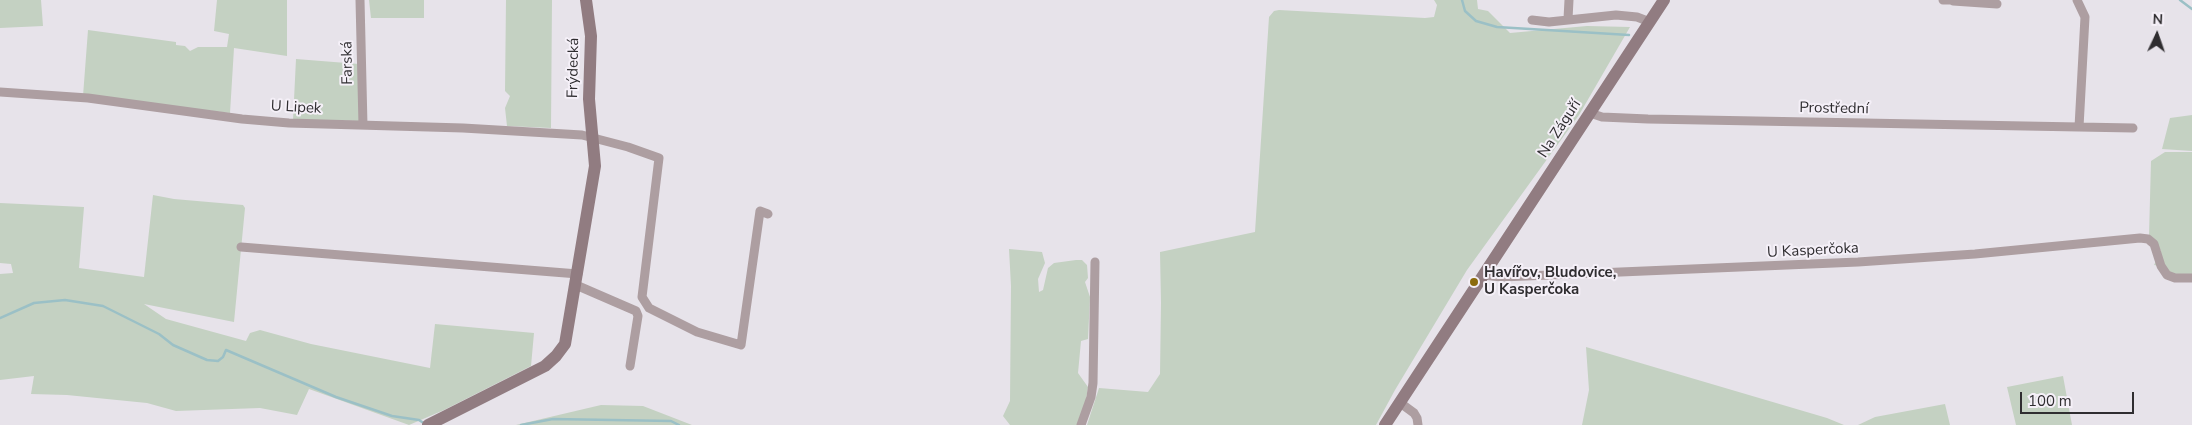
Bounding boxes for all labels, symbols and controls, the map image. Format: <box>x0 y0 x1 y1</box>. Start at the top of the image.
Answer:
north arrow <box>2132 10 2182 60</box>
text: N <box>2152 10 2164 29</box>
street label: Frýdecká <box>564 38 584 98</box>
street label: Farská <box>339 41 357 85</box>
street label: Na Záguří <box>1535 97 1585 161</box>
street label: U Lipek <box>270 98 322 118</box>
street label: Prostřední <box>1799 99 1869 119</box>
street label: U Kasperčoka <box>1767 240 1859 262</box>
place label: Havířov, Bludovice, U Kasperčoka <box>1484 264 1616 299</box>
marker: Havířov, Bludovice, U Kasperčoka <box>1468 276 1480 288</box>
scale bar <box>2022 382 2136 414</box>
text: 100 m <box>2028 391 2072 411</box>

